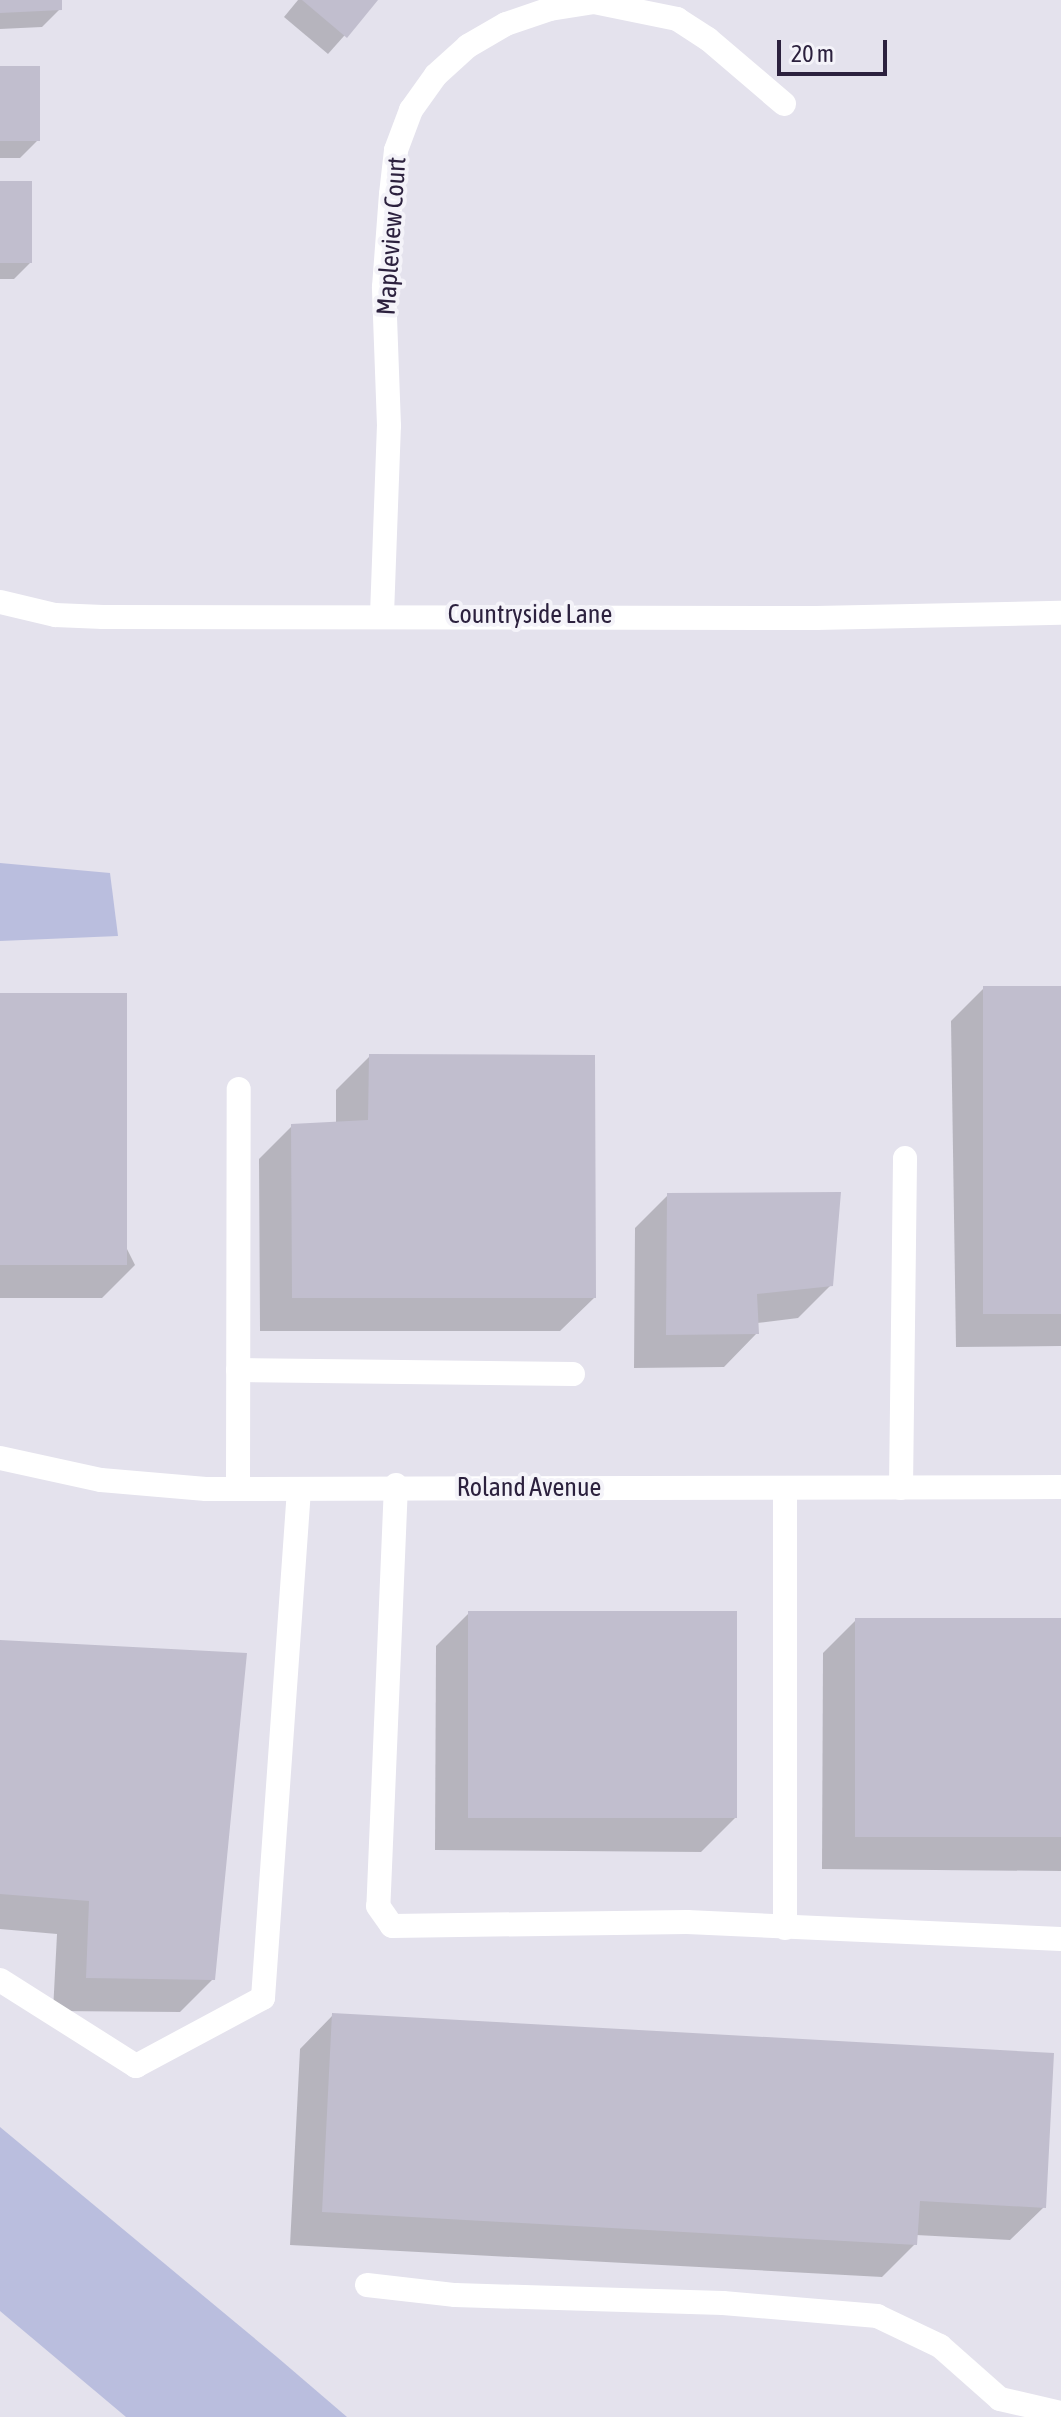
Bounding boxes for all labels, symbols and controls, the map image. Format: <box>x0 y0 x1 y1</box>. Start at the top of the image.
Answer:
scale bar <box>781 24 891 74</box>
text: 20 m <box>791 40 834 67</box>
street label: Mapleview Court <box>371 156 413 316</box>
street label: Countryside Lane <box>448 599 612 631</box>
street label: Roland Avenue <box>457 1472 601 1504</box>

